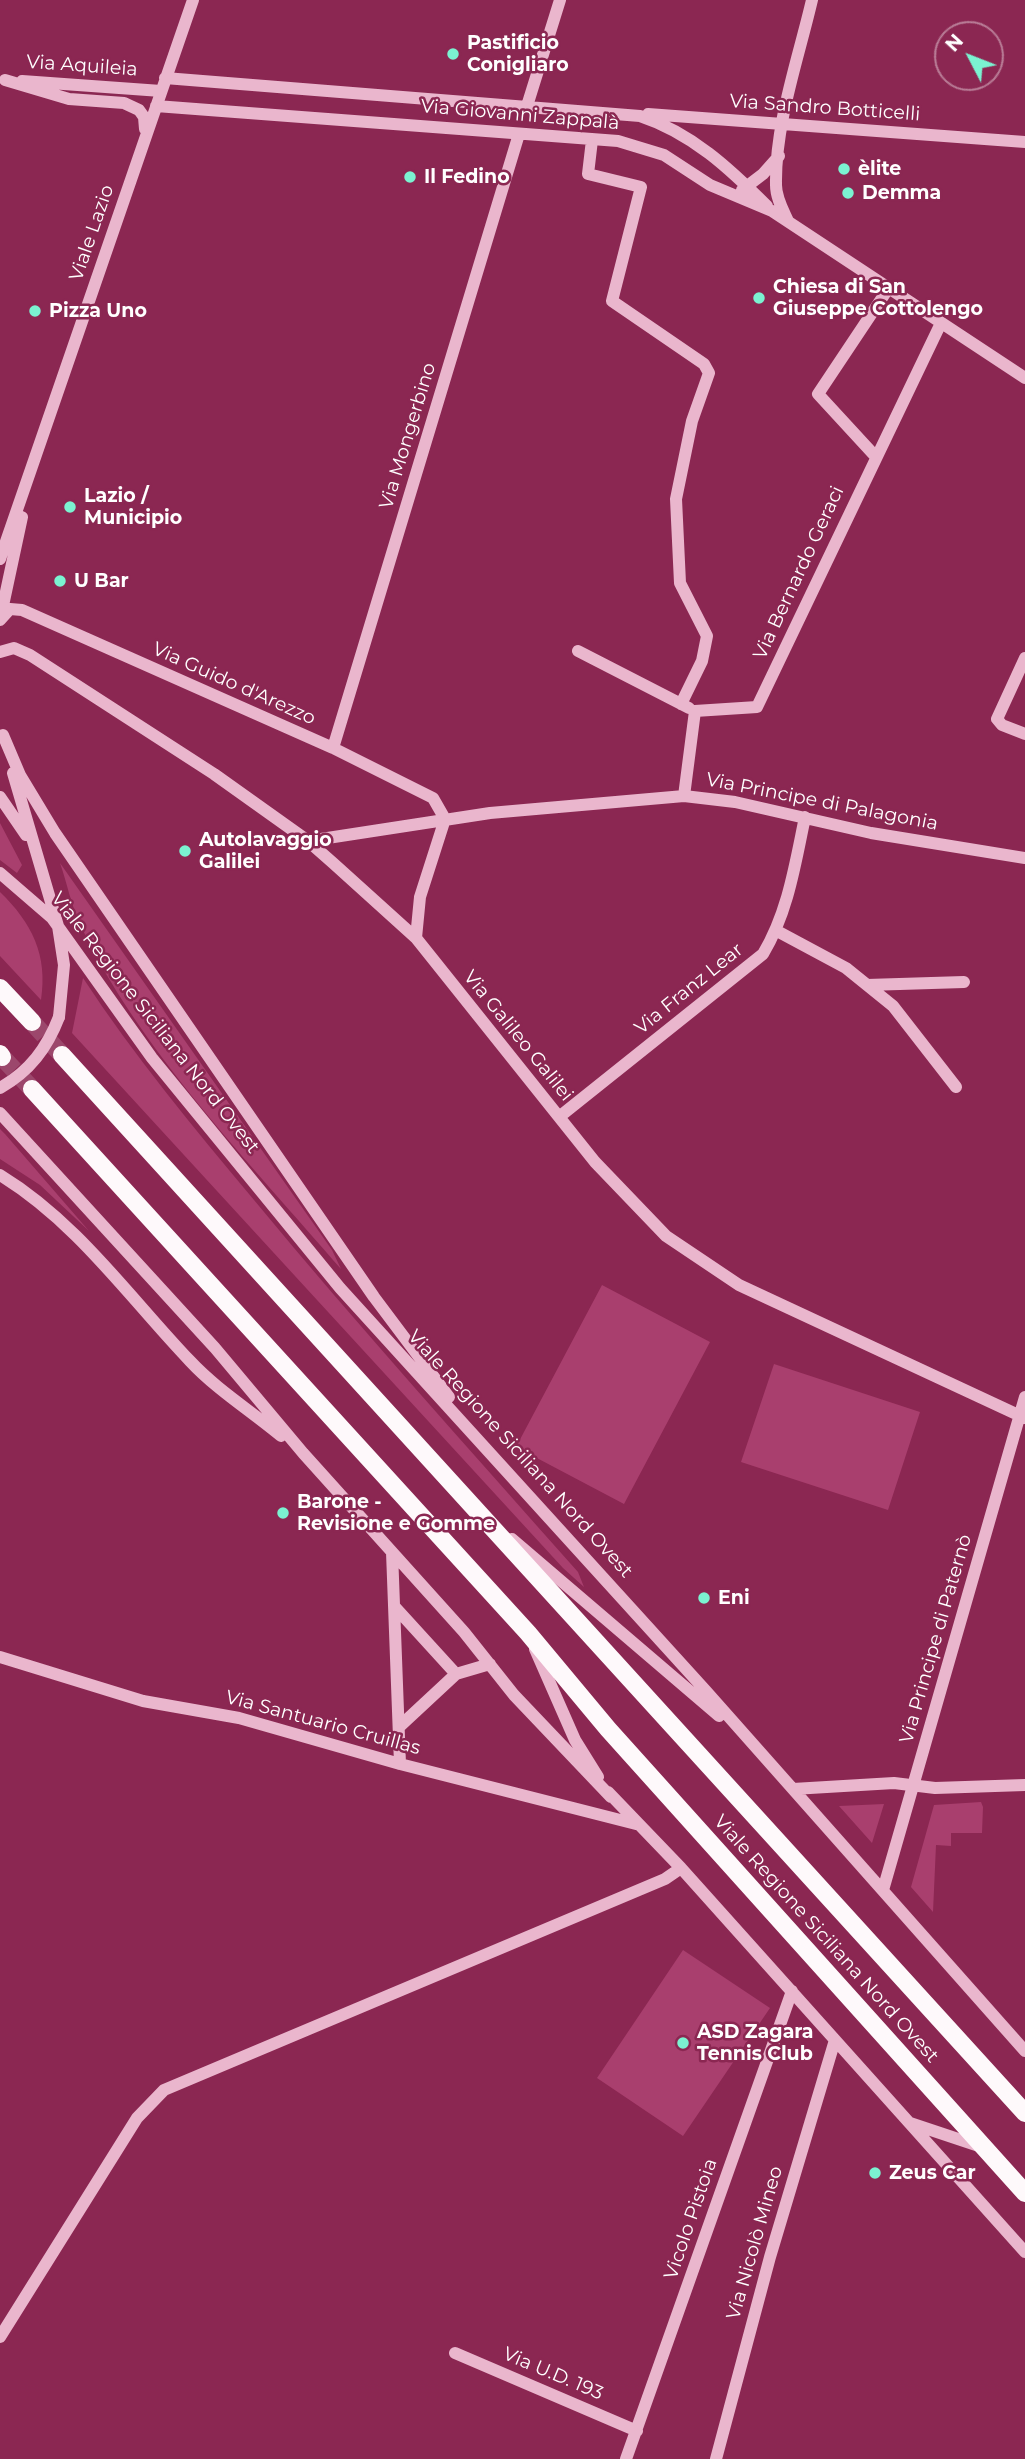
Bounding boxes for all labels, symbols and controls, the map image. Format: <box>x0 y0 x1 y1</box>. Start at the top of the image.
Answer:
north arrow <box>934 21 1004 91</box>
text: N <box>941 30 968 56</box>
place label: Pastificio Conigliaro <box>467 32 569 76</box>
marker: Pastificio Conigliaro <box>445 46 461 62</box>
street label: Via Aquileia <box>26 51 138 81</box>
street label: Via Sandro Botticelli <box>729 90 921 126</box>
street label: Via Giovanni Zappalà <box>420 95 620 135</box>
place label: èlite <box>858 158 901 180</box>
marker: èlite <box>836 161 852 177</box>
place label: Il Fedino <box>424 166 510 188</box>
marker: Il Fedino <box>402 169 418 185</box>
street label: Viale Lazio <box>65 182 119 284</box>
place label: Demma <box>862 182 941 204</box>
marker: Demma <box>840 185 856 201</box>
place label: Chiesa di San Giuseppe Cottolengo <box>773 276 983 320</box>
marker: Chiesa di San Giuseppe Cottolengo <box>751 290 767 306</box>
place label: Pizza Uno <box>49 300 147 322</box>
marker: Pizza Uno <box>27 303 43 319</box>
street label: Via Mongerbino <box>375 360 441 512</box>
street label: Via Bernardo Geraci <box>749 483 849 663</box>
place label: Lazio / Municipio <box>84 485 182 529</box>
marker: Lazio / Municipio <box>62 499 78 515</box>
place label: U Bar <box>74 570 129 592</box>
marker: U Bar <box>52 573 68 589</box>
street label: Via Guido d'Arezzo <box>149 638 319 730</box>
street label: Via Principe di Palagonia <box>704 768 940 836</box>
place label: Autolavaggio Galilei <box>199 829 332 873</box>
marker: Autolavaggio Galilei <box>177 843 193 859</box>
street label: Viale Regione Siciliana Nord Ovest <box>46 888 264 1158</box>
street label: Via Franz Lear <box>630 938 748 1040</box>
street label: Via Galileo Galilei <box>458 966 578 1106</box>
street label: Viale Regione Siciliana Nord Ovest <box>403 1326 637 1582</box>
place label: Barone - Revisione e Gomme <box>297 1491 495 1535</box>
marker: Barone - Revisione e Gomme <box>275 1505 291 1521</box>
street label: Via Principe di Paternò <box>895 1532 977 1746</box>
place label: Eni <box>718 1587 750 1609</box>
marker: Eni <box>696 1590 712 1606</box>
street label: Via Santuario Cruillas <box>223 1686 423 1760</box>
street label: Viale Regione Siciliana Nord Ovest <box>709 1811 943 2067</box>
place label: ASD Zagara Tennis Club <box>697 2021 814 2065</box>
marker: ASD Zagara Tennis Club <box>675 2035 691 2051</box>
street label: Vicolo Pistoia <box>660 2156 722 2282</box>
place label: Zeus Car <box>889 2162 976 2184</box>
street label: Via Nicolò Mineo <box>722 2164 788 2322</box>
marker: Zeus Car <box>867 2165 883 2181</box>
street label: Via U.D. 193 <box>500 2343 606 2405</box>

